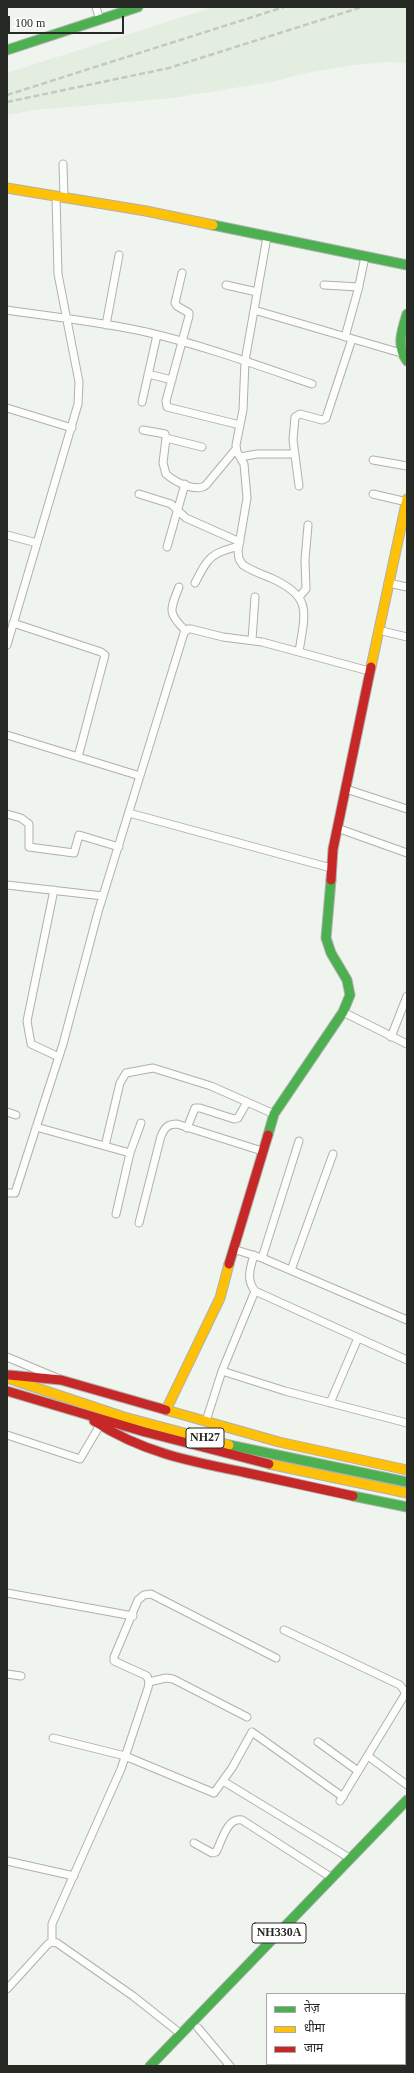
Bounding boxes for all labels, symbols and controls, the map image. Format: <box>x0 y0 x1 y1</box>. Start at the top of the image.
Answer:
scale bar <box>10 8 126 34</box>
text: 100 m <box>15 16 45 30</box>
road number: NH27 <box>186 1428 224 1448</box>
road number: NH330A <box>252 1923 306 1943</box>
legend <box>266 1993 406 2065</box>
text: तेज़ <box>304 2001 320 2015</box>
text: धीमा <box>304 2021 325 2035</box>
text: जाम <box>304 2041 323 2055</box>

